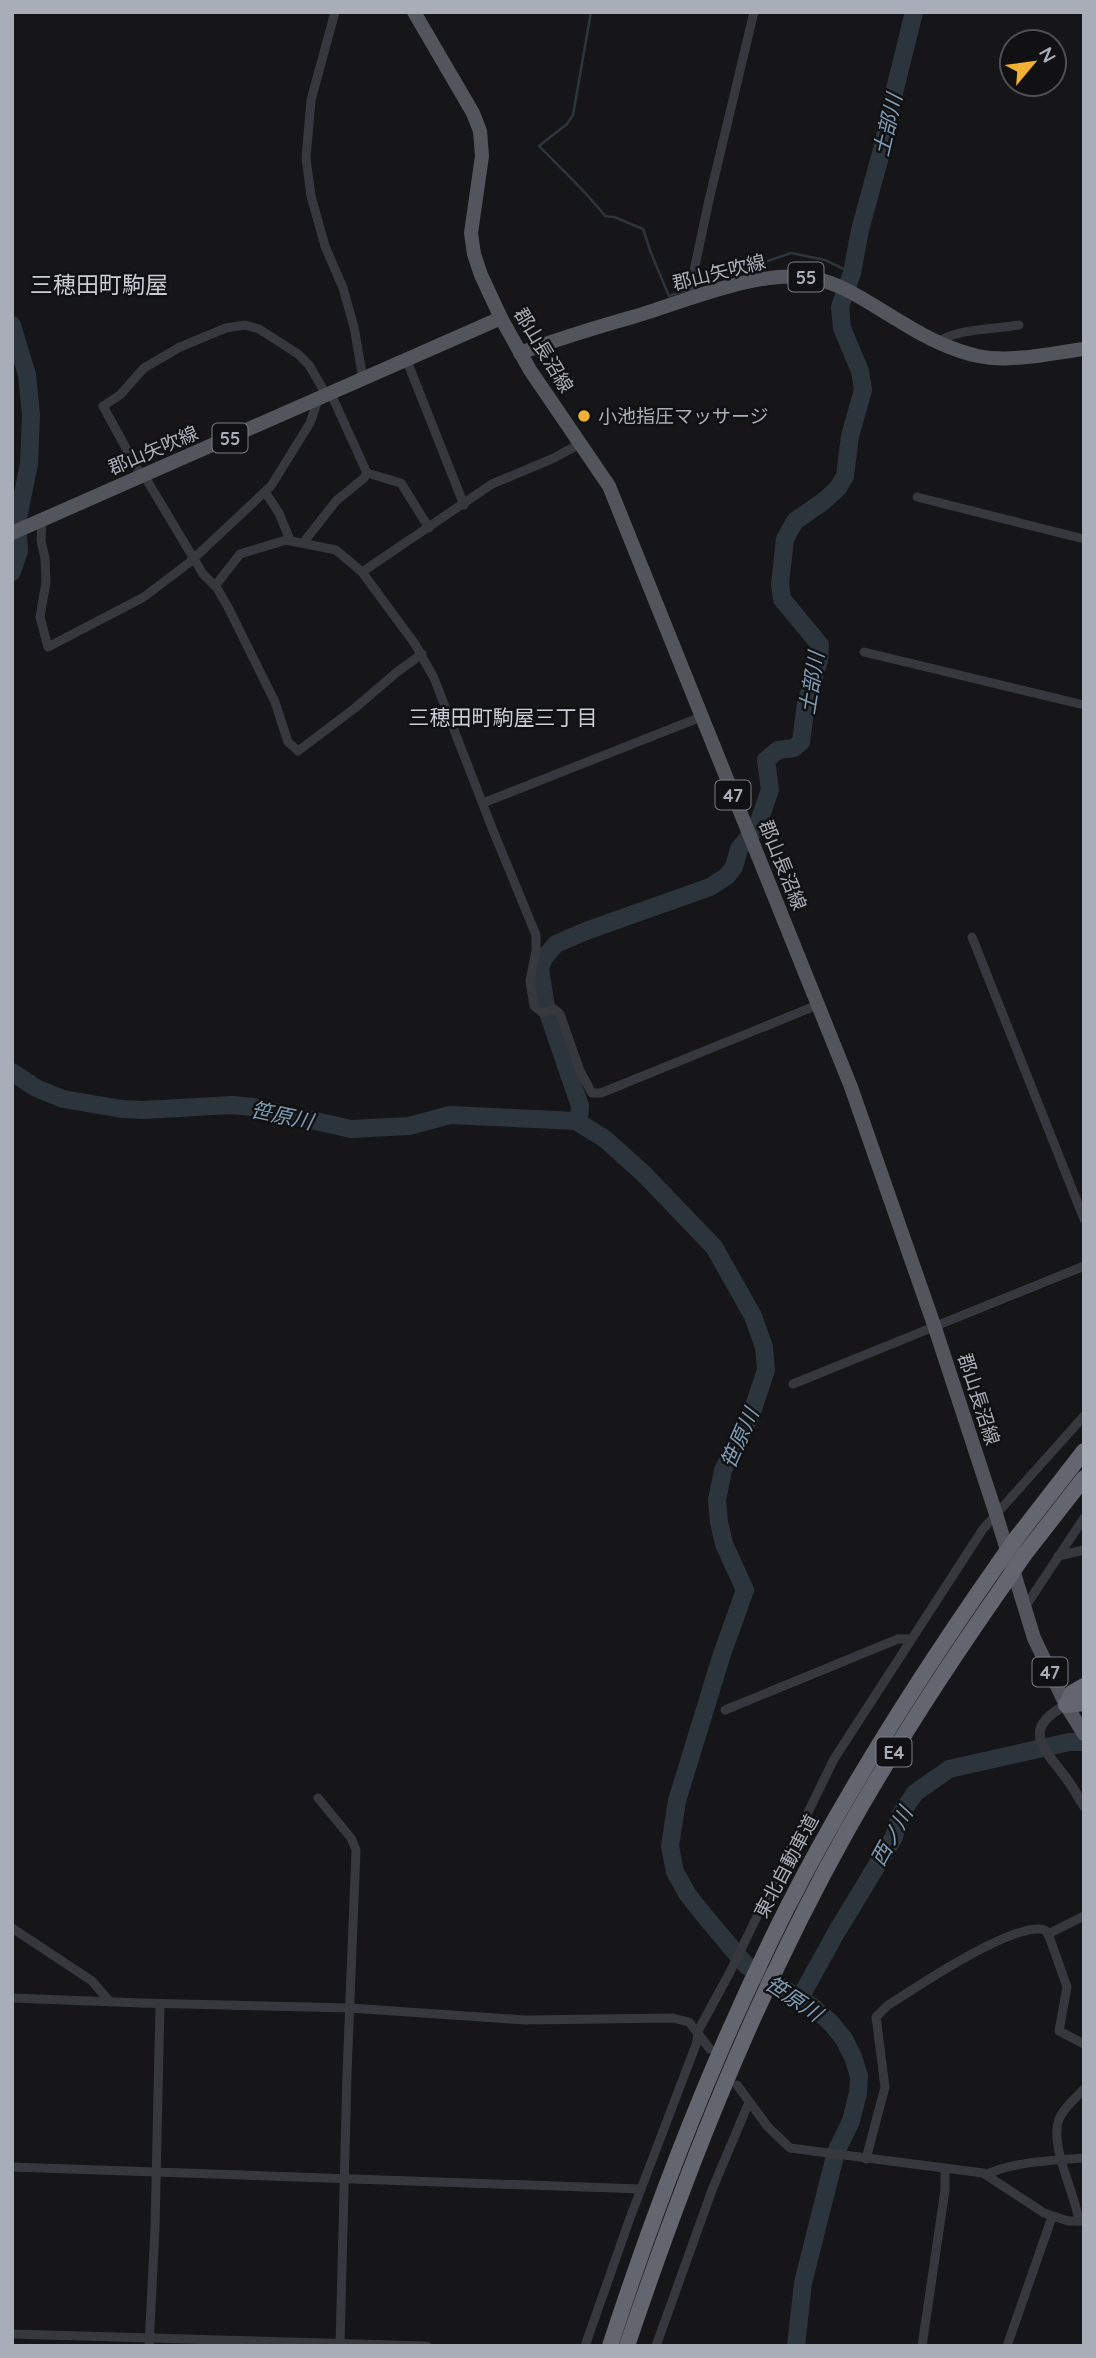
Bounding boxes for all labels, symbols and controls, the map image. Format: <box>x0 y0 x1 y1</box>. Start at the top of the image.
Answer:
north arrow <box>998 28 1068 98</box>
text: N <box>1034 43 1062 67</box>
water label: 土部川 <box>867 89 907 159</box>
street label: 郡山矢吹線 <box>670 249 768 295</box>
road number: 55 <box>788 262 824 292</box>
district label: 三穂田町駒屋 <box>30 270 168 299</box>
street label: 郡山長沼線 <box>509 303 579 397</box>
place label: 小池指圧マッサージ <box>598 404 769 428</box>
marker: 小池指圧マッサージ <box>576 408 592 424</box>
street label: 郡山矢吹線 <box>105 420 201 480</box>
road number: 55 <box>212 424 247 452</box>
water label: 土部川 <box>793 648 829 716</box>
district label: 三穂田町駒屋三丁目 <box>409 704 598 730</box>
road number: 47 <box>716 780 750 810</box>
street label: 郡山長沼線 <box>754 816 812 914</box>
water label: 笹原川 <box>248 1096 317 1135</box>
street label: 郡山長沼線 <box>953 1350 1005 1448</box>
water label: 笹原川 <box>714 1402 765 1472</box>
road number: 47 <box>1032 1658 1068 1686</box>
road number: E4 <box>876 1737 912 1766</box>
water label: 西ノ川 <box>864 1800 919 1870</box>
street label: 東北自動車道 <box>749 1810 823 1922</box>
water label: 笹原川 <box>761 1970 829 2028</box>

